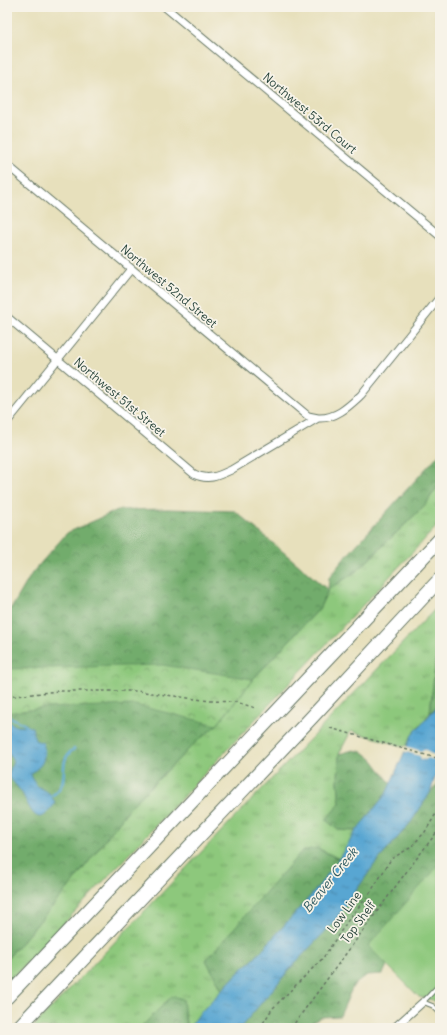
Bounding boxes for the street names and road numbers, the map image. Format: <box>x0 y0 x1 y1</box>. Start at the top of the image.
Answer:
street label: Northwest 53rd Court <box>260 69 360 157</box>
street label: Northwest 52nd Street <box>118 241 220 331</box>
street label: Northwest 51st Street <box>71 354 169 440</box>
street label: Low Line <box>324 888 364 936</box>
street label: Top Shelf <box>338 897 379 946</box>

